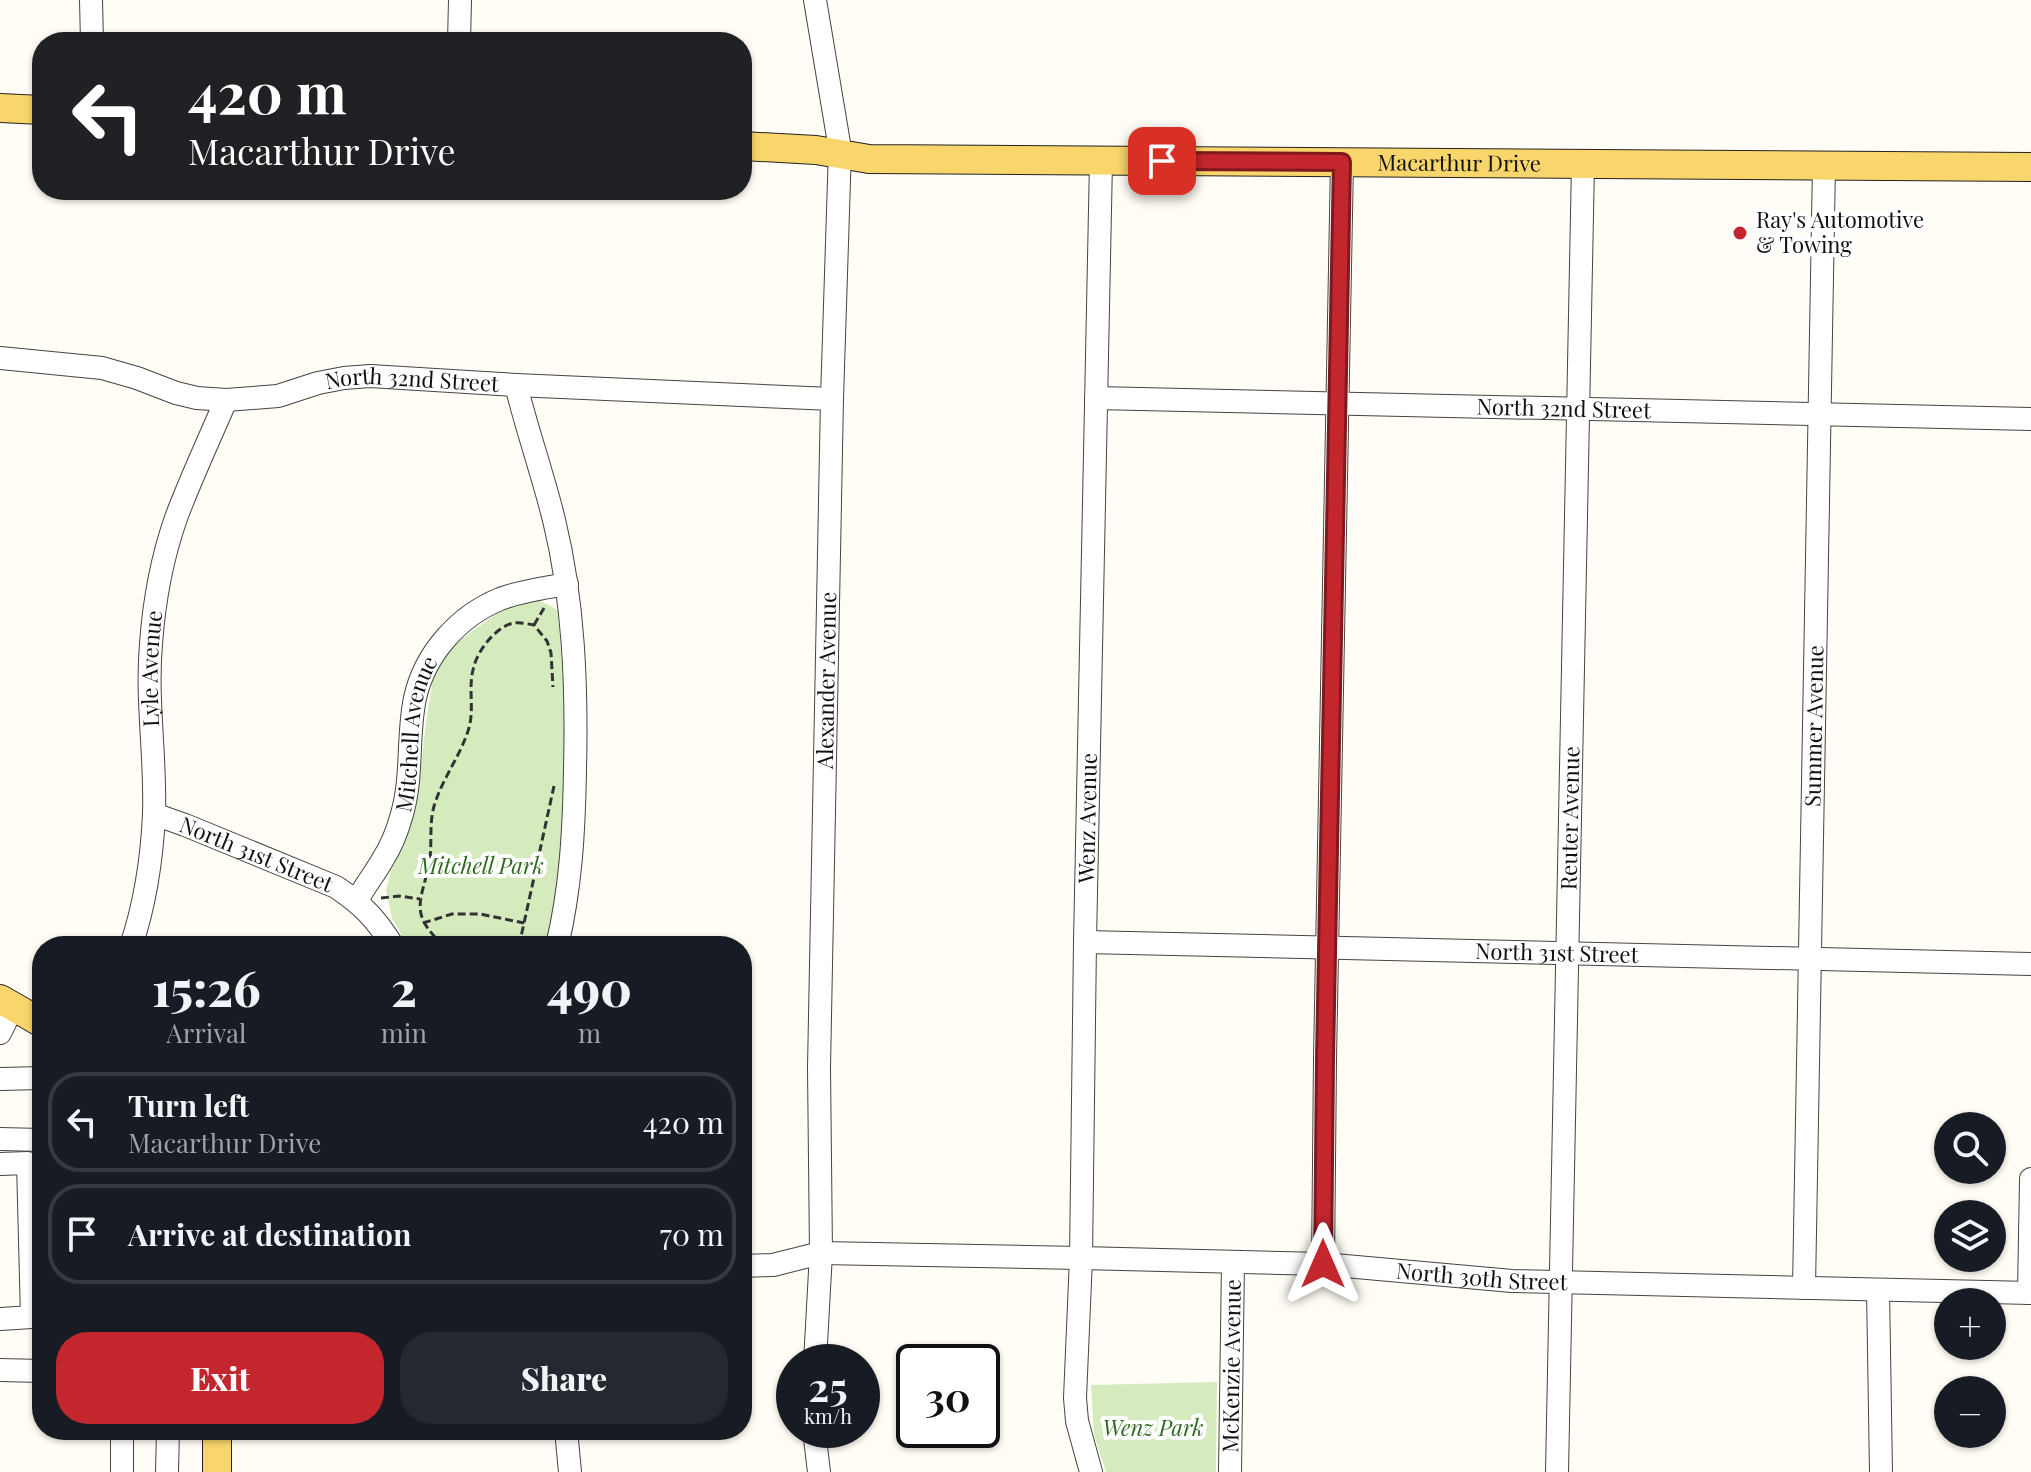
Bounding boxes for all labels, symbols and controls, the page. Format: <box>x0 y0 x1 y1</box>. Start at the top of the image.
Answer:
text: 420 m <box>188 54 347 129</box>
icon: left <box>56 64 160 168</box>
text: Macarthur Drive <box>188 126 456 174</box>
pin <box>1128 127 1196 195</box>
icon: arrive <box>1140 139 1184 183</box>
street label: Macarthur Drive <box>1377 146 1541 178</box>
place label: Ray's Automotive & Towing <box>1756 204 1924 259</box>
marker: Ray's Automotive & Towing <box>1731 224 1749 242</box>
street label: North 32nd Street <box>322 360 501 398</box>
street label: North 32nd Street <box>1476 391 1653 424</box>
street label: Alexander Avenue <box>809 591 842 770</box>
street label: Lyle Avenue <box>134 608 168 728</box>
street label: Summer Avenue <box>1797 645 1829 807</box>
street label: Mitchell Avenue <box>387 650 444 814</box>
street label: Reuter Avenue <box>1553 746 1585 890</box>
street label: Wenz Avenue <box>1070 753 1103 885</box>
street label: North 31st Street <box>176 808 339 899</box>
park label: Mitchell Park <box>417 850 544 880</box>
street label: North 31st Street <box>1475 935 1640 969</box>
text: 15:26 <box>152 955 261 1019</box>
text: 2 <box>391 955 417 1019</box>
text: 490 <box>547 955 632 1019</box>
text: Arrival <box>166 1015 246 1050</box>
text: min <box>381 1015 427 1050</box>
text: m <box>578 1015 601 1050</box>
text: Turn left <box>128 1085 249 1125</box>
icon: left <box>60 1100 104 1144</box>
text: 420 m <box>643 1102 724 1142</box>
map controls <box>1934 1112 2006 1448</box>
button: search <box>1934 1112 2006 1184</box>
text: Macarthur Drive <box>128 1125 321 1160</box>
button: layers <box>1934 1200 2006 1272</box>
icon: arrive <box>60 1212 104 1256</box>
text: Arrive at destination <box>128 1214 411 1254</box>
text: 70 m <box>660 1214 724 1254</box>
position arrow <box>1281 1222 1365 1306</box>
street label: North 30th Street <box>1395 1255 1569 1296</box>
street label: McKenzie Avenue <box>1214 1279 1247 1453</box>
button: + <box>1934 1288 2006 1360</box>
button: Exit <box>56 1332 384 1424</box>
button: Share <box>400 1332 728 1424</box>
speed limit sign: 30 <box>896 1344 1000 1448</box>
text: 25 <box>808 1359 848 1412</box>
button: − <box>1934 1376 2006 1448</box>
text: km/h <box>804 1402 852 1429</box>
park label: Wenz Park <box>1102 1412 1204 1442</box>

